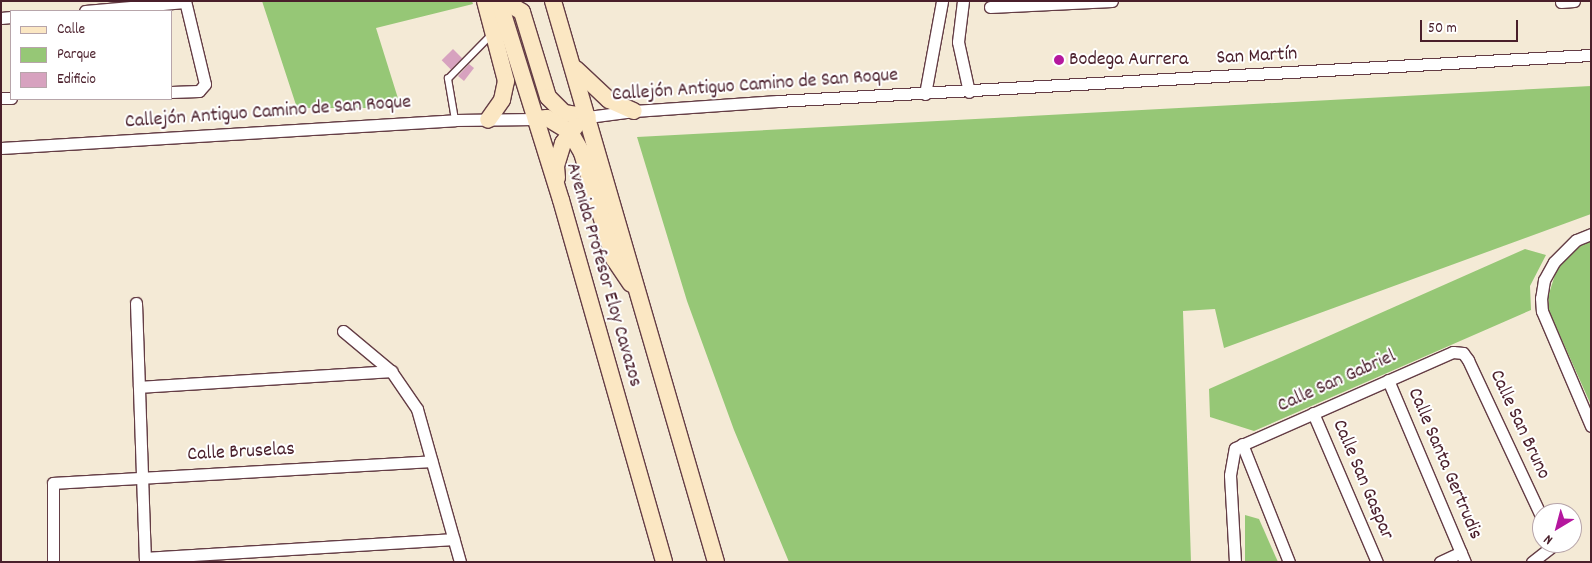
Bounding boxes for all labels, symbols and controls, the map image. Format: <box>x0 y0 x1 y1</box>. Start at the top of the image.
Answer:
legend <box>10 10 172 100</box>
scale bar <box>1422 10 1520 42</box>
text: 50 m <box>1428 18 1457 40</box>
text: Calle <box>57 19 85 41</box>
street label: San Martín <box>1216 43 1298 71</box>
text: Parque <box>57 44 96 66</box>
place label: Bodega Aurrera <box>1069 48 1188 72</box>
marker: Bodega Aurrera <box>1053 54 1065 66</box>
street label: Callejón Antiguo Camino de San Roque <box>611 64 899 108</box>
text: Edificio <box>57 69 96 91</box>
street label: Callejón Antiguo Camino de San Roque <box>124 91 412 135</box>
street label: Avenida Profesor Eloy Cavazos <box>559 160 647 390</box>
street label: Calle San Gabriel <box>1274 345 1400 419</box>
street label: Calle San Bruno <box>1483 367 1555 483</box>
street label: Calle Santa Gertrudis <box>1401 385 1487 543</box>
street label: Calle San Gaspar <box>1326 416 1398 544</box>
street label: Calle Bruselas <box>187 438 295 468</box>
north arrow <box>1532 503 1582 553</box>
text: N <box>1540 529 1557 549</box>

